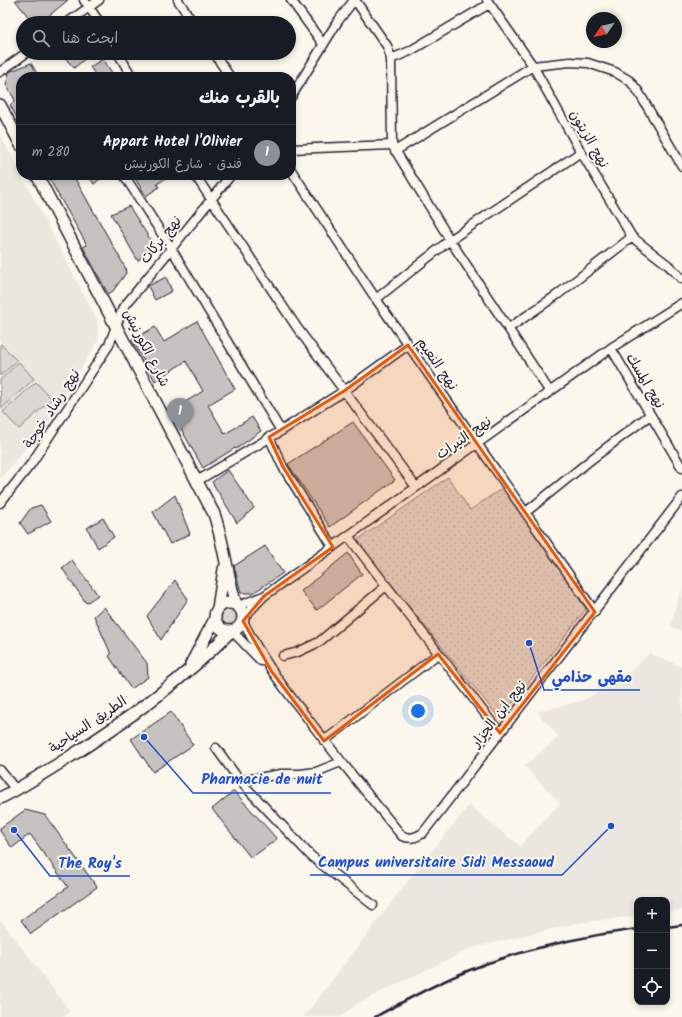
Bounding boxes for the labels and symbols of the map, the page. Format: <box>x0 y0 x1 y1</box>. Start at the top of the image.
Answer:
north arrow <box>586 12 622 48</box>
street label: نهج الزيتون <box>563 106 615 172</box>
street label: نهج بركات <box>135 211 187 269</box>
street label: شارع الكورنيش <box>117 305 175 391</box>
street label: نهج النعيم <box>411 333 463 395</box>
street label: نهج المسك <box>620 349 670 413</box>
street label: نهج رشاد خوجة <box>18 365 86 453</box>
pin: 1 <box>167 398 193 431</box>
street label: نهج النيرات <box>432 411 496 465</box>
callout: مقهى حذامي <box>544 663 640 690</box>
text: مقهى حذامي <box>552 666 632 691</box>
street label: نهج ابن الجزار <box>465 676 532 753</box>
street label: الطريق السياحية <box>45 691 131 759</box>
your location <box>408 701 428 721</box>
callout: Pharmacie de nuit <box>193 766 331 793</box>
text: Pharmacie de nuit <box>201 768 323 792</box>
callout: Campus universitaire Sidi Messaoud <box>310 848 562 875</box>
callout: The Roy's <box>50 849 130 876</box>
text: Campus universitaire Sidi Messaoud <box>318 851 555 875</box>
text: The Roy's <box>58 852 122 876</box>

